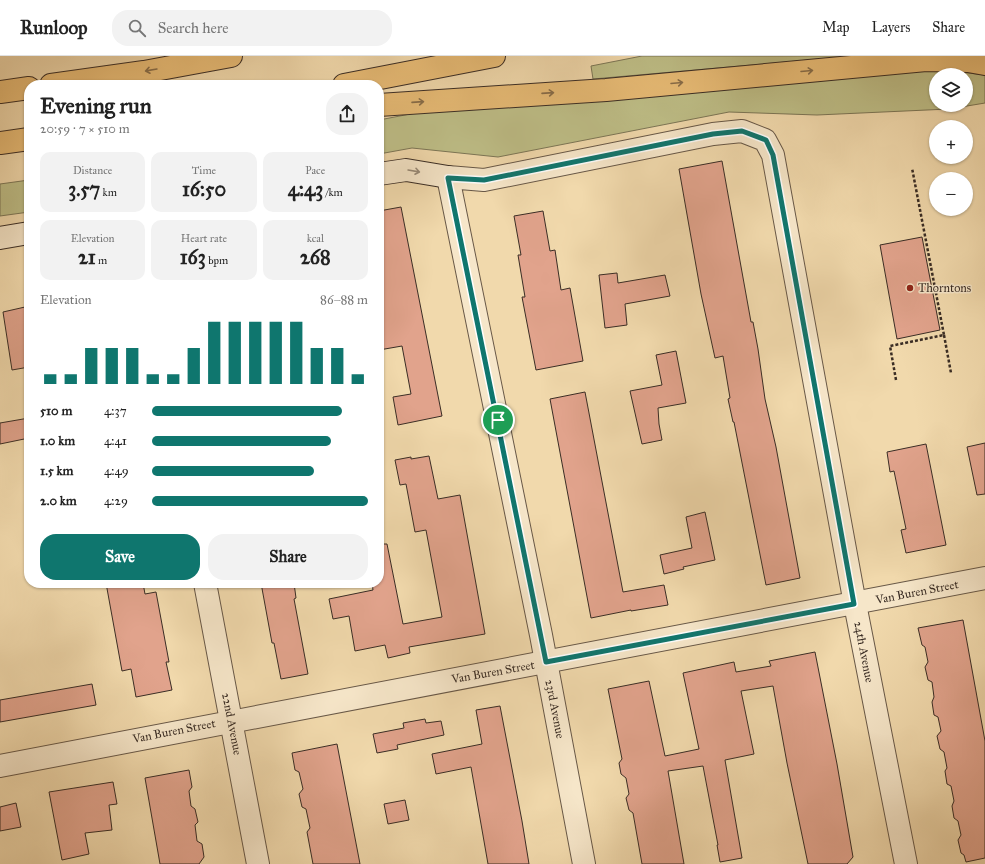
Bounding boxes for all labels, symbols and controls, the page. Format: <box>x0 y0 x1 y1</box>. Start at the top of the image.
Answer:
search box <box>112 10 392 46</box>
text: Runloop <box>20 16 88 39</box>
icon: search <box>126 17 148 39</box>
text: Search here <box>158 19 229 37</box>
text: Map <box>822 19 850 36</box>
text: Layers <box>872 19 910 36</box>
text: Share <box>932 19 965 36</box>
one-way arrow <box>145 67 158 75</box>
one-way arrow <box>800 68 813 75</box>
map controls <box>929 68 973 216</box>
button: layers <box>929 68 973 112</box>
one-way arrow <box>670 79 683 87</box>
one-way arrow <box>541 90 554 97</box>
text: Evening run <box>40 92 152 119</box>
button: share <box>326 93 368 135</box>
one-way arrow <box>411 99 424 106</box>
button: + <box>929 120 973 164</box>
text: 20:59 · 7 × 510 m <box>40 121 130 137</box>
text: Distance <box>73 164 112 177</box>
text: Time <box>192 164 216 177</box>
text: Pace <box>305 164 325 177</box>
one-way arrow <box>407 167 420 175</box>
button: − <box>929 172 973 216</box>
text: 3.57 <box>68 177 100 201</box>
text: 16:50 <box>182 177 226 201</box>
text: 4:43 <box>288 177 323 201</box>
text: km <box>100 186 117 199</box>
text: /km <box>323 186 343 199</box>
text: Elevation <box>71 232 115 245</box>
text: Heart rate <box>181 232 227 245</box>
text: kcal <box>307 232 324 245</box>
text: 21 <box>78 245 96 269</box>
text: 163 <box>180 245 206 269</box>
text: 268 <box>300 245 331 269</box>
text: m <box>96 254 107 267</box>
text: bpm <box>206 254 228 267</box>
place label: Thorntons <box>918 281 971 295</box>
marker: Thorntons <box>905 283 915 293</box>
text: Elevation <box>40 292 92 308</box>
text: 86–88 m <box>320 292 368 308</box>
text: 510 m <box>40 403 72 419</box>
text: 4:37 <box>104 403 127 419</box>
pin <box>481 403 515 437</box>
icon: arrive <box>487 409 509 431</box>
text: 1.0 km <box>40 433 75 449</box>
text: 4:41 <box>104 433 127 449</box>
text: 1.5 km <box>40 463 73 479</box>
text: 4:49 <box>104 463 129 479</box>
text: 2.0 km <box>40 493 77 509</box>
text: 4:29 <box>104 493 128 509</box>
button: Save <box>40 534 200 580</box>
button: Share <box>208 534 368 580</box>
street label: Van Buren Street <box>873 577 960 607</box>
street label: 24th Avenue <box>851 620 877 684</box>
street label: Van Buren Street <box>449 658 536 686</box>
street label: 23rd Avenue <box>542 678 568 740</box>
street label: 22nd Avenue <box>219 692 245 756</box>
street label: Van Buren Street <box>130 716 217 746</box>

